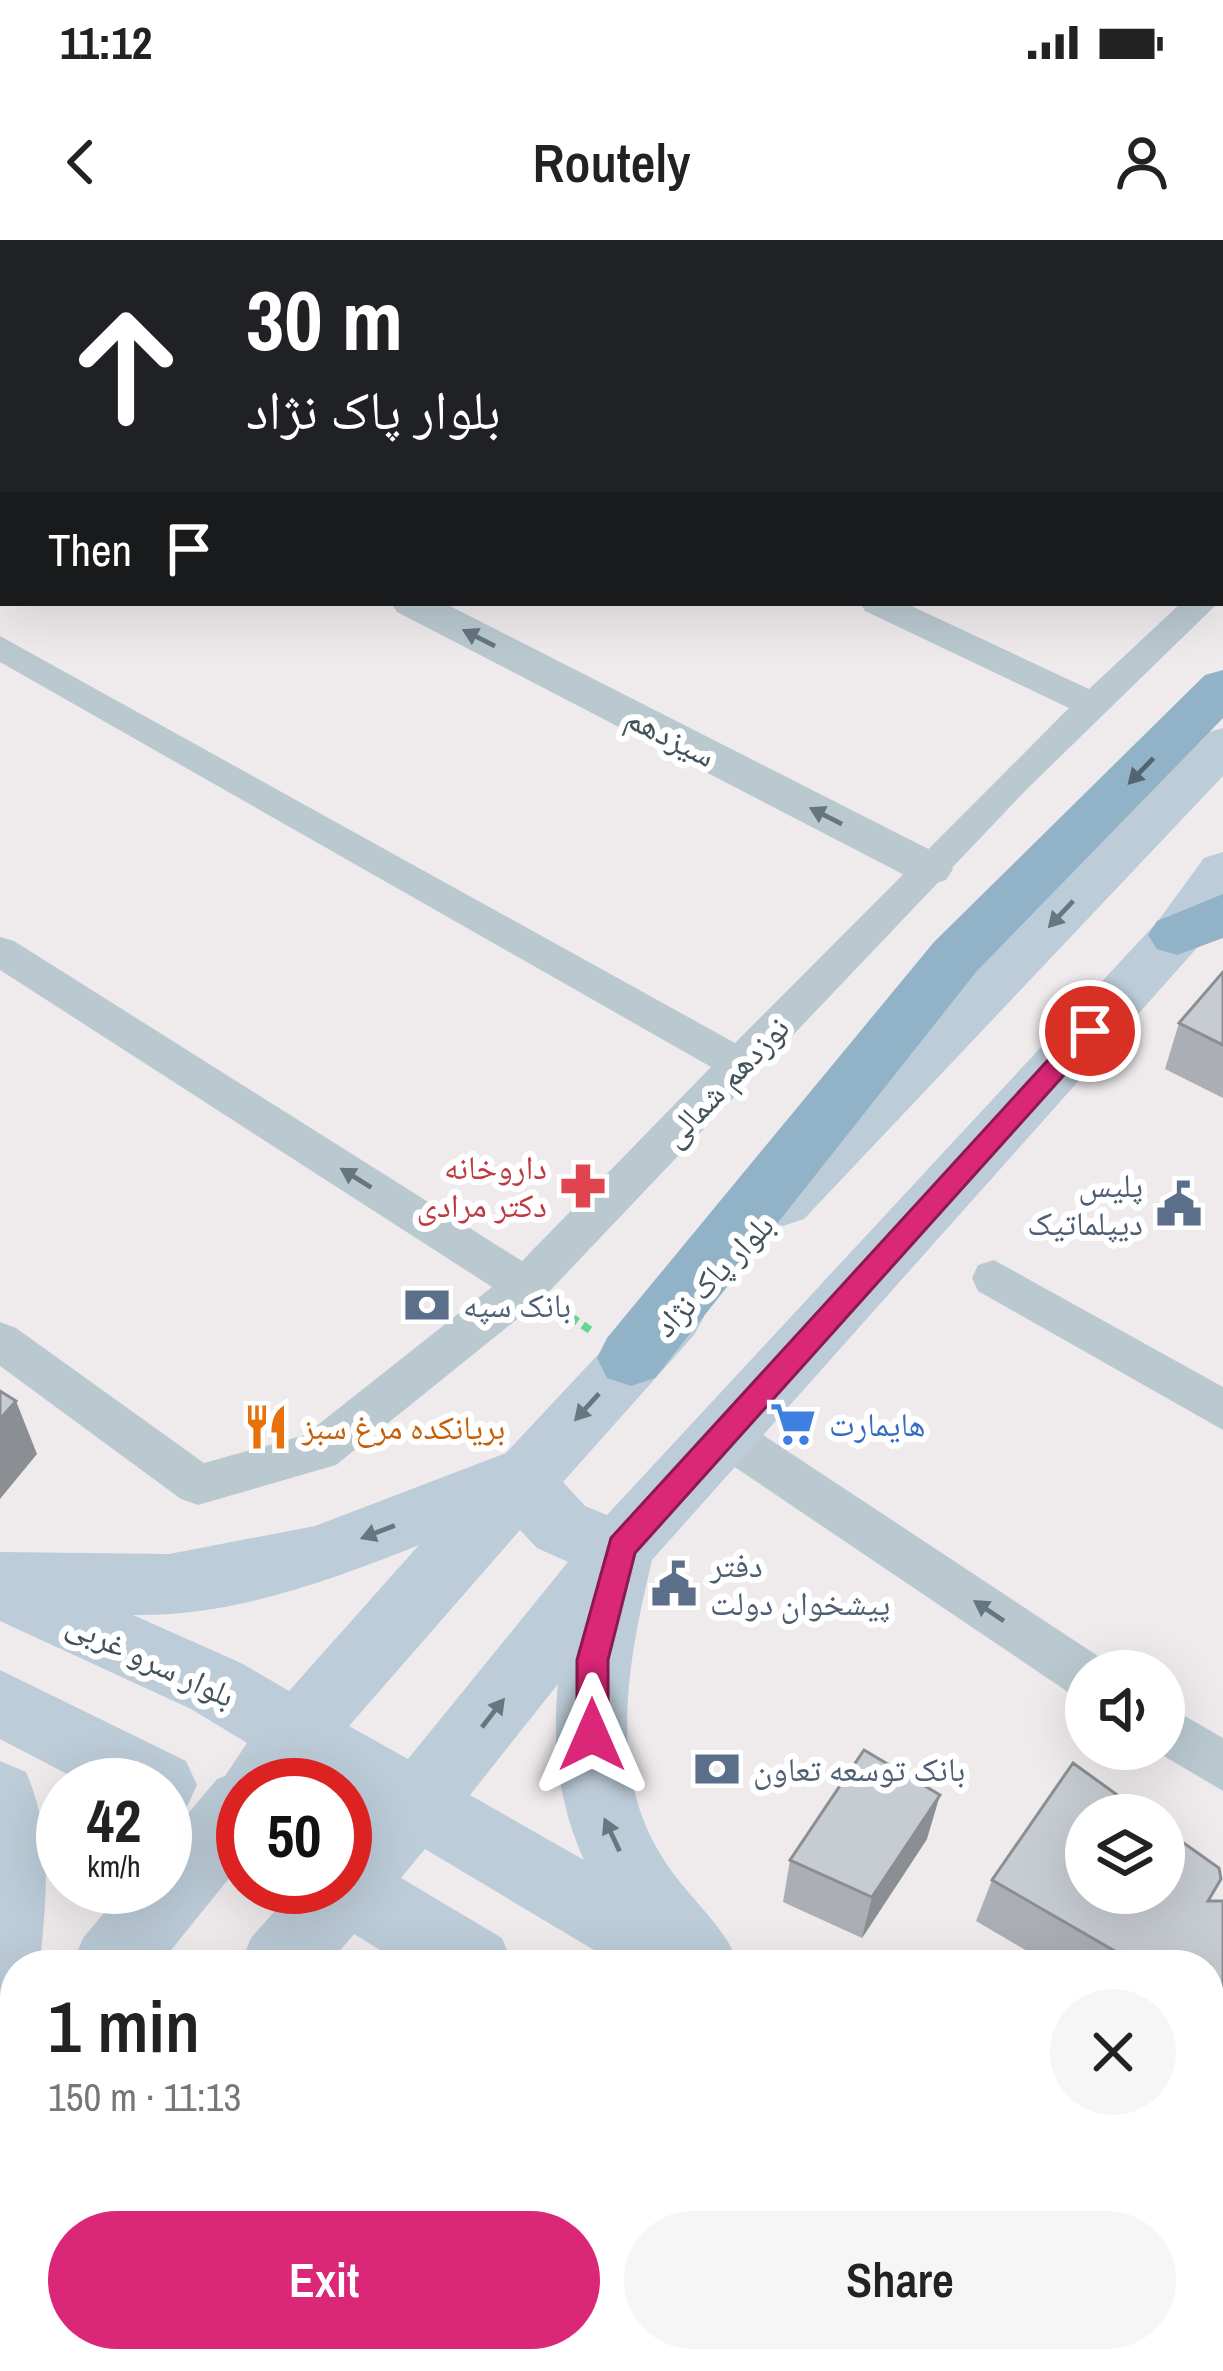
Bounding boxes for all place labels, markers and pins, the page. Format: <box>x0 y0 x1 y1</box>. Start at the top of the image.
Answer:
pin <box>1039 980 1141 1082</box>
place label: داروخانه دکتر مرادی <box>417 1145 547 1227</box>
pharmacy icon: داروخانه دکتر مرادی <box>558 1161 608 1211</box>
place label: پلیس دیپلماتیک <box>1027 1163 1143 1245</box>
public building icon: پلیس دیپلماتیک <box>1154 1179 1204 1229</box>
bank icon: بانک سپه <box>402 1280 452 1330</box>
place label: بانک سپه <box>463 1283 571 1327</box>
supermarket icon: هایمارت <box>768 1399 818 1449</box>
restaurant icon: بریانکده مرغ سبز <box>241 1402 291 1452</box>
place label: هایمارت <box>829 1402 926 1446</box>
place label: بریانکده مرغ سبز <box>301 1405 505 1449</box>
place label: دفتر پیشخوان دولت <box>709 1543 890 1625</box>
public building icon: دفتر پیشخوان دولت <box>649 1559 699 1609</box>
bank icon: بانک توسعه تعاون <box>692 1744 742 1794</box>
place label: بانک توسعه تعاون <box>753 1747 965 1791</box>

